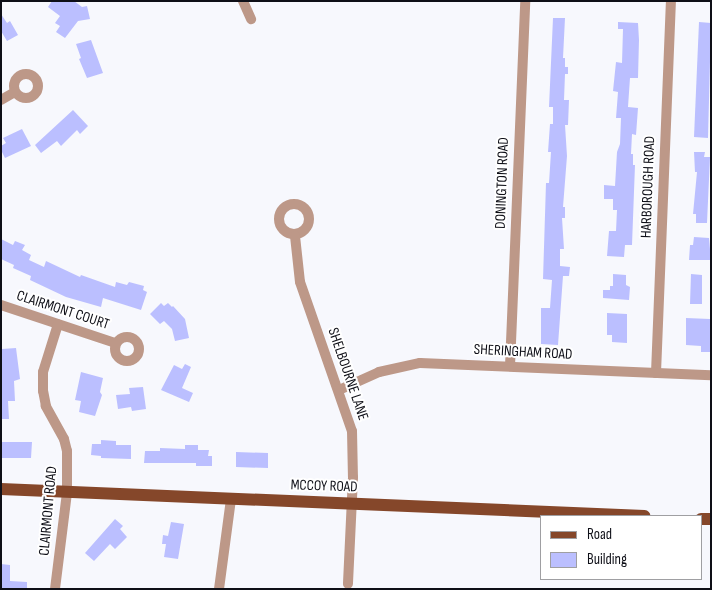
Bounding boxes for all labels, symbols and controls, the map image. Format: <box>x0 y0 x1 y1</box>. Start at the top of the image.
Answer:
street label: HARBOROUGH ROAD <box>637 136 659 238</box>
street label: DONINGTON ROAD <box>491 137 513 229</box>
street label: CLAIRMONT COURT <box>14 287 112 333</box>
street label: SHELBOURNE LANE <box>324 326 372 422</box>
street label: SHERINGHAM ROAD <box>473 340 573 364</box>
street label: CLAIRMONT ROAD <box>35 466 61 556</box>
street label: MCCOY ROAD <box>290 476 358 496</box>
legend <box>540 515 702 580</box>
text: Road <box>587 525 612 544</box>
text: Building <box>587 550 627 569</box>

